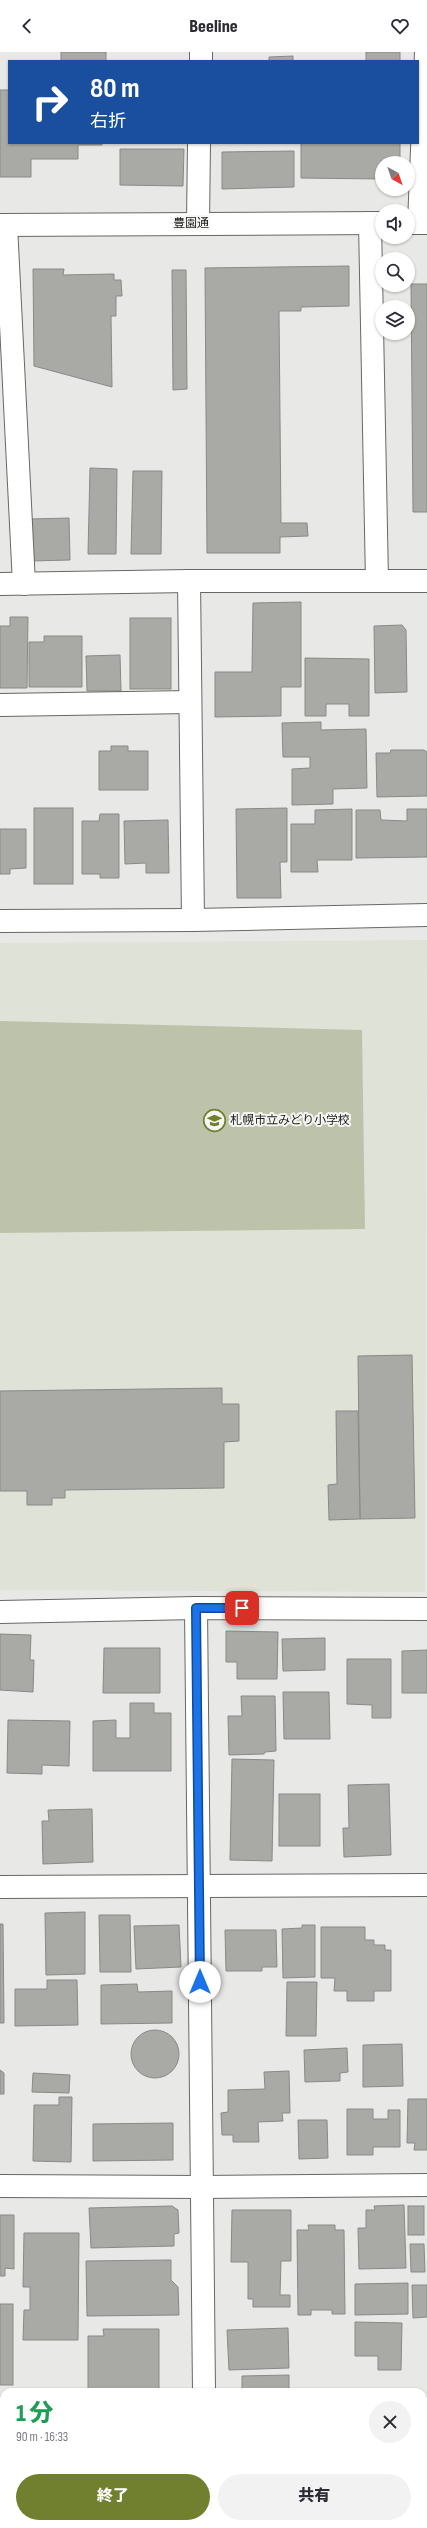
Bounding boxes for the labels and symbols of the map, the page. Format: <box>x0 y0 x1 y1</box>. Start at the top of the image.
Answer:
north arrow <box>375 156 415 196</box>
street label: 豊園通 <box>173 216 209 231</box>
school or university icon: 札幌市立みどり小学校 <box>201 1107 227 1133</box>
place label: 札幌市立みどり小学校 <box>230 1113 350 1128</box>
pin <box>225 1591 259 1625</box>
position arrow <box>179 1961 221 2003</box>

